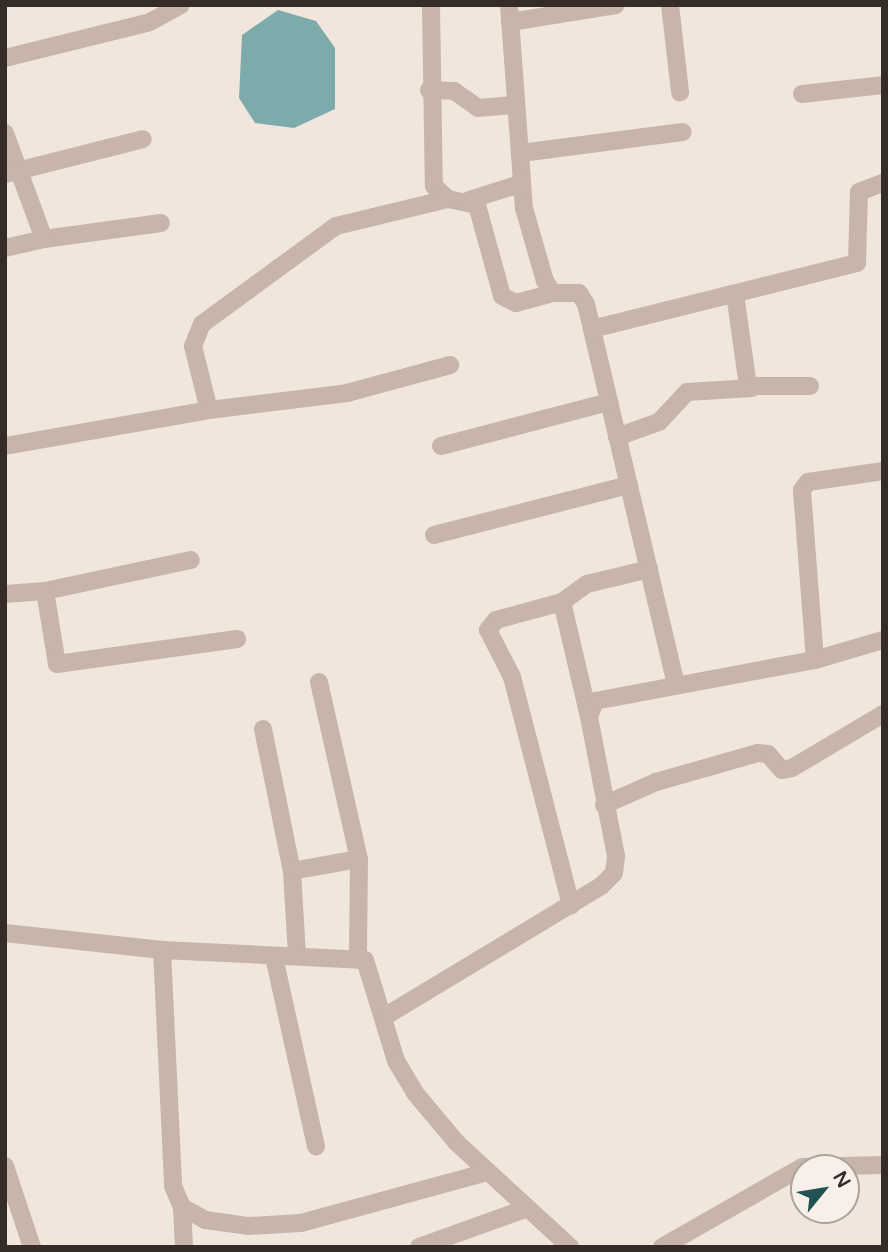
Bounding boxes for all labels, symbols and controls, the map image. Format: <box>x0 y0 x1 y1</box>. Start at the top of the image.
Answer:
north arrow <box>790 1154 860 1224</box>
text: N <box>828 1167 855 1192</box>

